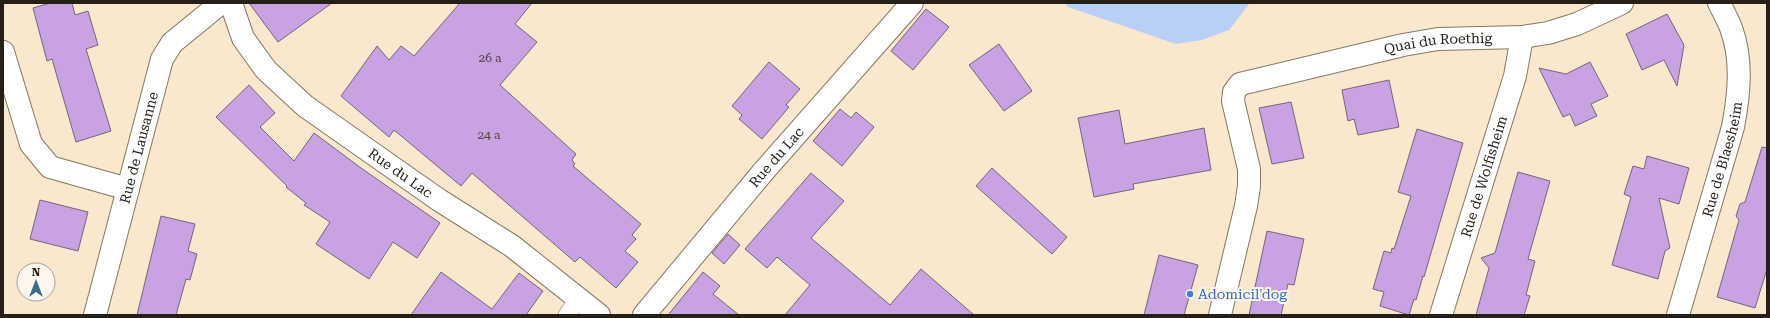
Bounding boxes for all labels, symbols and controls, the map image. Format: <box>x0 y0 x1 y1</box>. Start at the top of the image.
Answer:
street label: Quai du Roethig <box>1382 30 1493 57</box>
house number: 26 a <box>479 51 502 65</box>
street label: Rue de Lausanne <box>117 90 161 205</box>
street label: Rue de Blaesheim <box>1699 100 1745 219</box>
street label: Rue de Wolfisheim <box>1458 114 1510 239</box>
street label: Rue du Lac <box>746 124 807 191</box>
house number: 24 a <box>478 128 501 142</box>
street label: Rue du Lac <box>365 145 436 201</box>
north arrow <box>16 262 56 302</box>
text: N <box>32 266 41 279</box>
place label: Adomicil'dog <box>1198 286 1287 302</box>
marker: Adomicil'dog <box>1185 289 1195 299</box>

